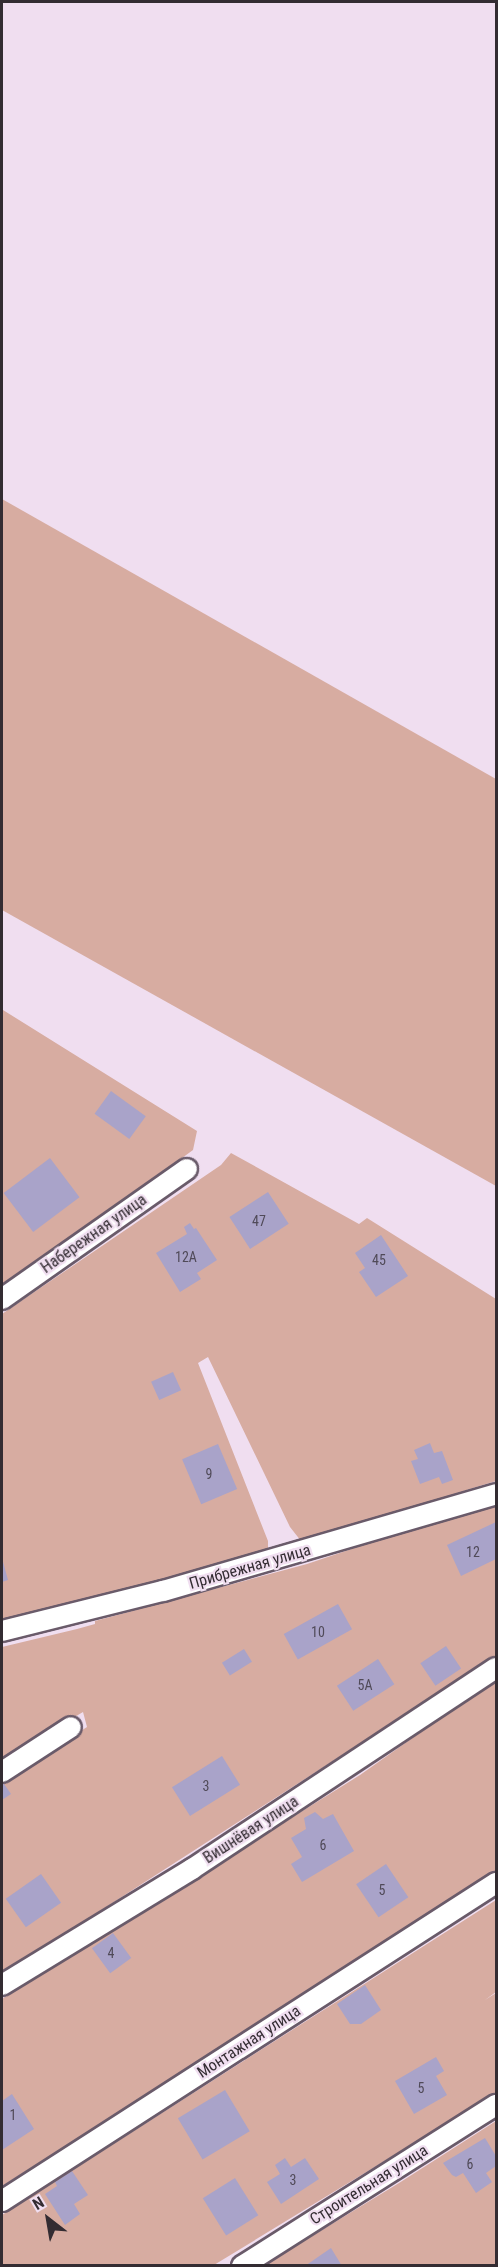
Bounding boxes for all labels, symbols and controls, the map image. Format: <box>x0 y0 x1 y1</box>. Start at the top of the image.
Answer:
street label: Набережная улица <box>37 1190 151 1278</box>
house number: 47 <box>252 1213 266 1229</box>
house number: 12А <box>175 1249 197 1265</box>
house number: 45 <box>372 1252 386 1268</box>
house number: 9 <box>206 1466 212 1482</box>
street label: Прибрежная улица <box>187 1540 313 1594</box>
house number: 12 <box>466 1544 480 1560</box>
house number: 10 <box>311 1624 325 1640</box>
house number: 5А <box>358 1677 372 1693</box>
house number: 3 <box>203 1778 209 1794</box>
street label: Вишнёвая улица <box>200 1792 302 1868</box>
house number: 6 <box>320 1837 326 1853</box>
house number: 5 <box>379 1882 385 1898</box>
house number: 4 <box>108 1945 114 1961</box>
street label: Монтажная улица <box>194 2002 304 2082</box>
house number: 5 <box>418 2080 424 2096</box>
house number: 1 <box>10 2107 16 2123</box>
street label: Строительная улица <box>307 2141 431 2229</box>
house number: 6 <box>467 2156 473 2172</box>
house number: 3 <box>290 2172 296 2188</box>
north arrow <box>18 2189 78 2249</box>
text: N <box>29 2192 48 2214</box>

